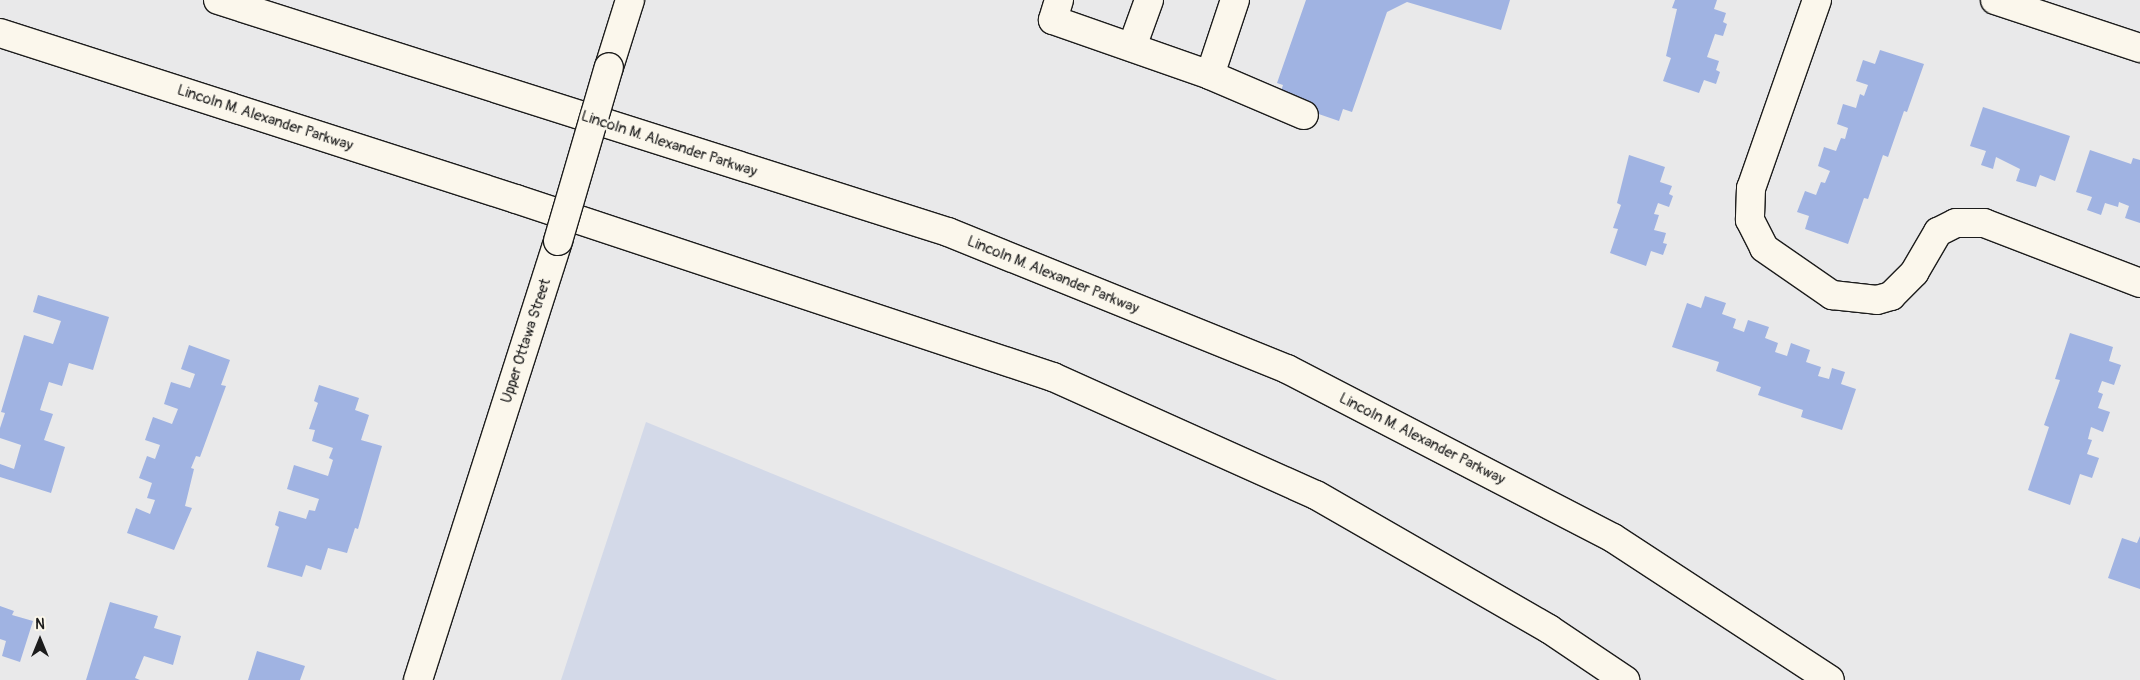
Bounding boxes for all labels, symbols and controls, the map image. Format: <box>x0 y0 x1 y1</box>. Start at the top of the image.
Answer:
street label: Lincoln M. Alexander Parkway <box>175 81 355 155</box>
street label: Lincoln M. Alexander Parkway <box>579 107 759 181</box>
street label: Lincoln M. Alexander Parkway <box>964 232 1142 318</box>
street label: Upper Ottawa Street <box>497 277 555 405</box>
street label: Lincoln M. Alexander Parkway <box>1336 389 1508 489</box>
north arrow <box>15 615 65 665</box>
text: N <box>35 616 45 633</box>

